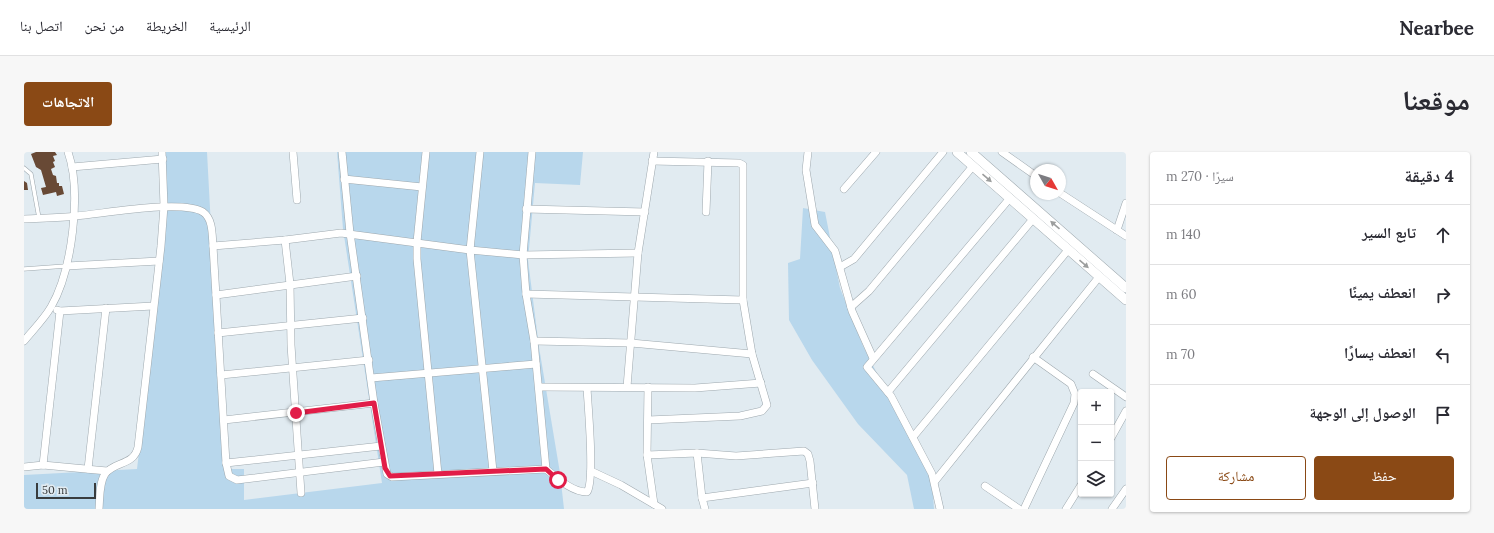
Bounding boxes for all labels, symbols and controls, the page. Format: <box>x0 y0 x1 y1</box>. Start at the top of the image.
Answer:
text: Nearbee <box>1399 16 1474 40</box>
text: اتصل بنا <box>20 17 62 35</box>
text: من نحن <box>84 17 124 35</box>
text: الخريطة <box>146 17 187 35</box>
text: الرئيسية <box>209 17 251 35</box>
button: الاتجاهات <box>24 82 112 126</box>
text: موقعنا <box>1402 82 1470 118</box>
north arrow <box>1030 164 1066 200</box>
text: 4 دقيقة <box>1405 165 1454 187</box>
text: سيرًا · 270 m <box>1166 168 1234 185</box>
one-way arrow <box>981 173 992 182</box>
one-way arrow <box>1049 221 1060 230</box>
text: تابع السير <box>1362 223 1416 242</box>
icon: ahead <box>1432 224 1454 246</box>
text: 140 m <box>1166 226 1201 243</box>
one-way arrow <box>1079 259 1089 268</box>
text: انعطف يمينًا <box>1348 283 1416 302</box>
icon: right <box>1432 284 1454 306</box>
text: 60 m <box>1166 286 1197 303</box>
text: انعطف يسارًا <box>1344 343 1416 362</box>
icon: left <box>1432 344 1454 366</box>
text: 70 m <box>1166 346 1195 363</box>
map controls <box>1078 389 1114 497</box>
button: + <box>1078 389 1114 425</box>
text: الوصول إلى الوجهة <box>1309 403 1416 422</box>
route end <box>287 404 305 422</box>
icon: arrive <box>1432 404 1454 426</box>
button: − <box>1078 425 1114 461</box>
button: مشاركة <box>1166 456 1306 500</box>
button: حفظ <box>1314 456 1454 500</box>
button: layers <box>1078 461 1114 497</box>
route start <box>549 471 567 489</box>
scale bar <box>36 481 96 500</box>
text: 50 m <box>42 483 68 497</box>

